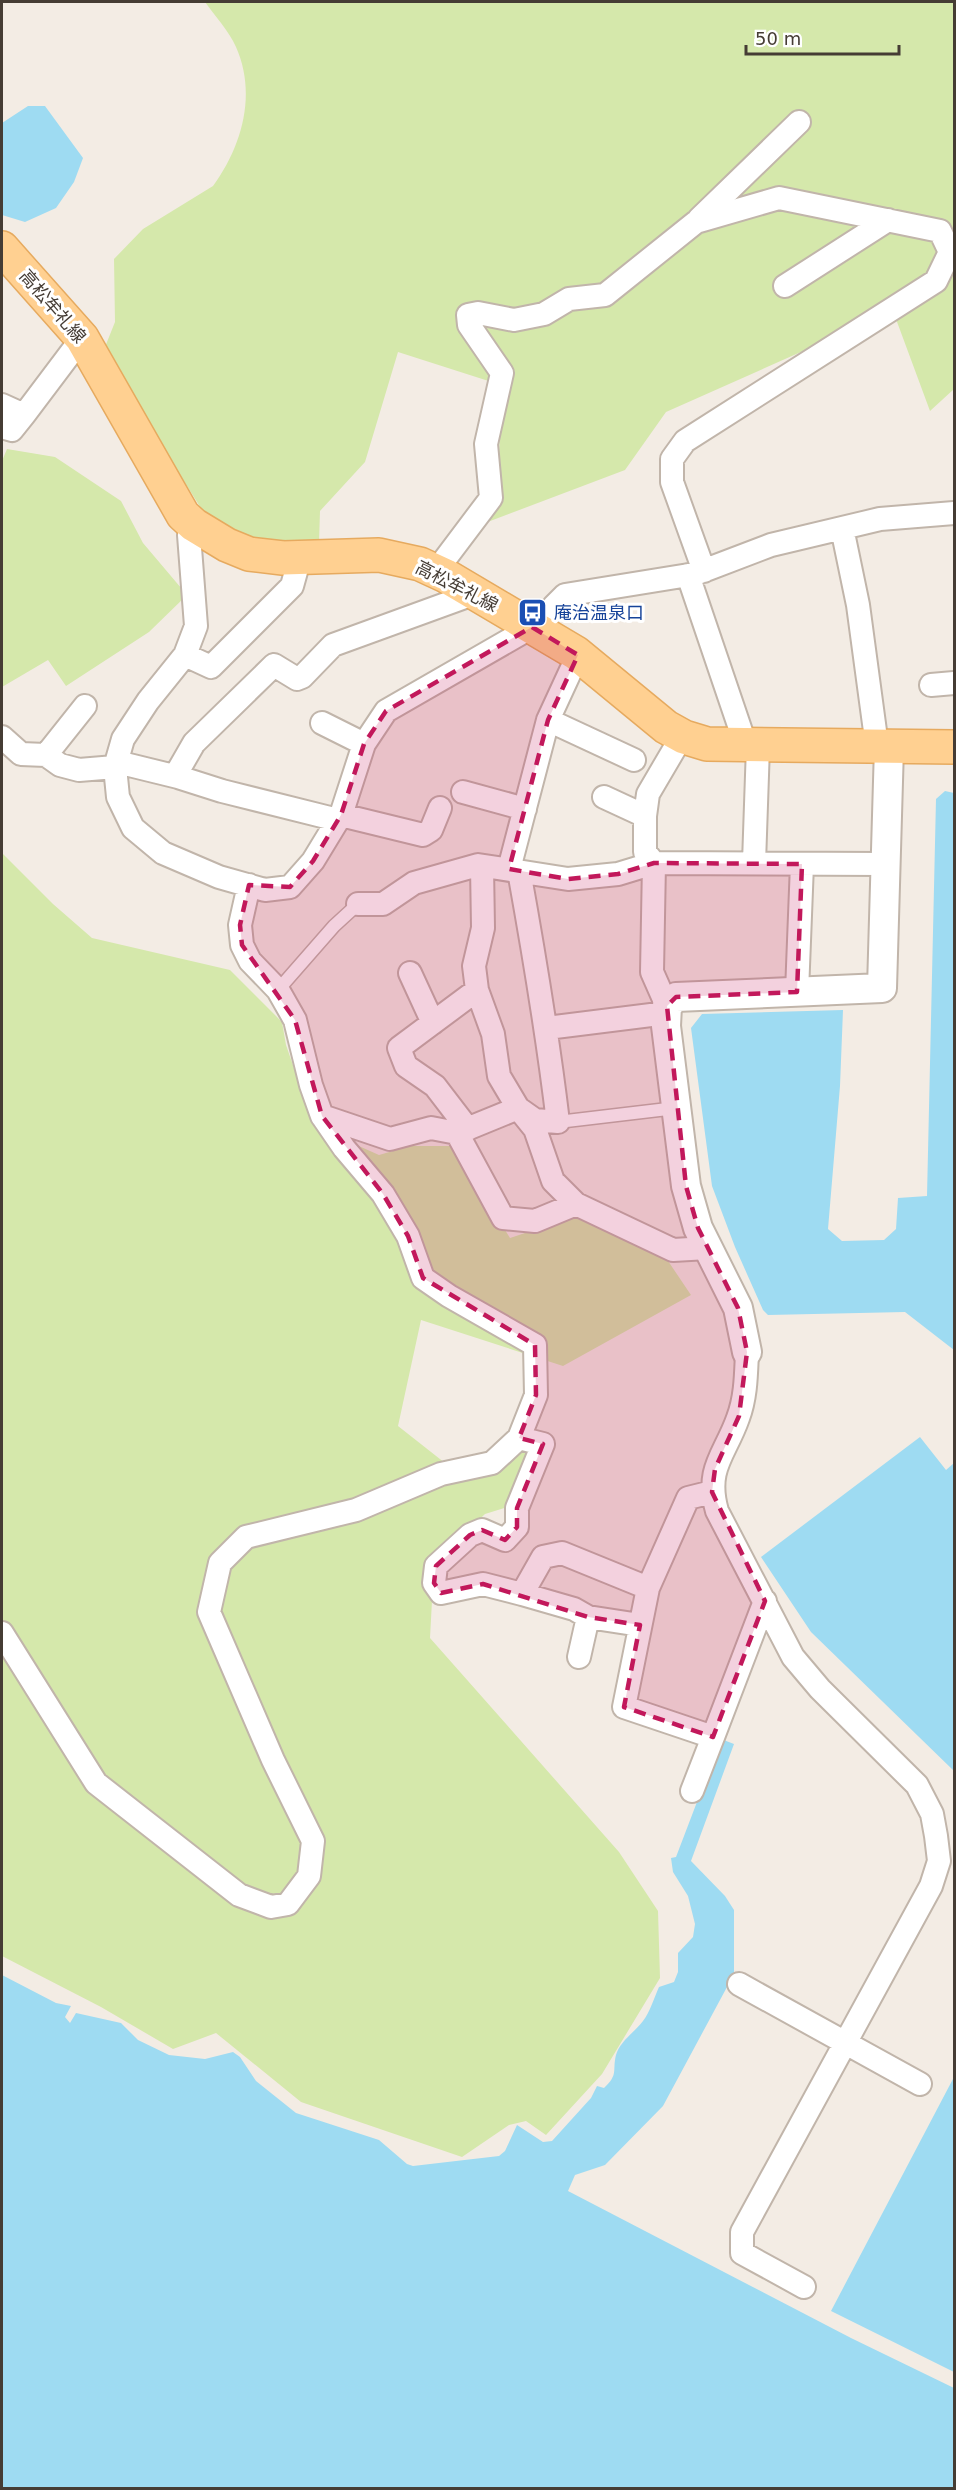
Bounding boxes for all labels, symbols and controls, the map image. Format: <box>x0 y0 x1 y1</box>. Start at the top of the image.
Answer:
scale bar <box>746 18 899 56</box>
text: 50 m <box>755 28 801 49</box>
street label: 高松牟礼線 <box>16 265 90 347</box>
street label: 高松牟礼線 <box>412 556 502 616</box>
bus stop icon: 庵治温泉口 <box>517 596 549 628</box>
place label: 庵治温泉口 <box>554 602 644 623</box>

